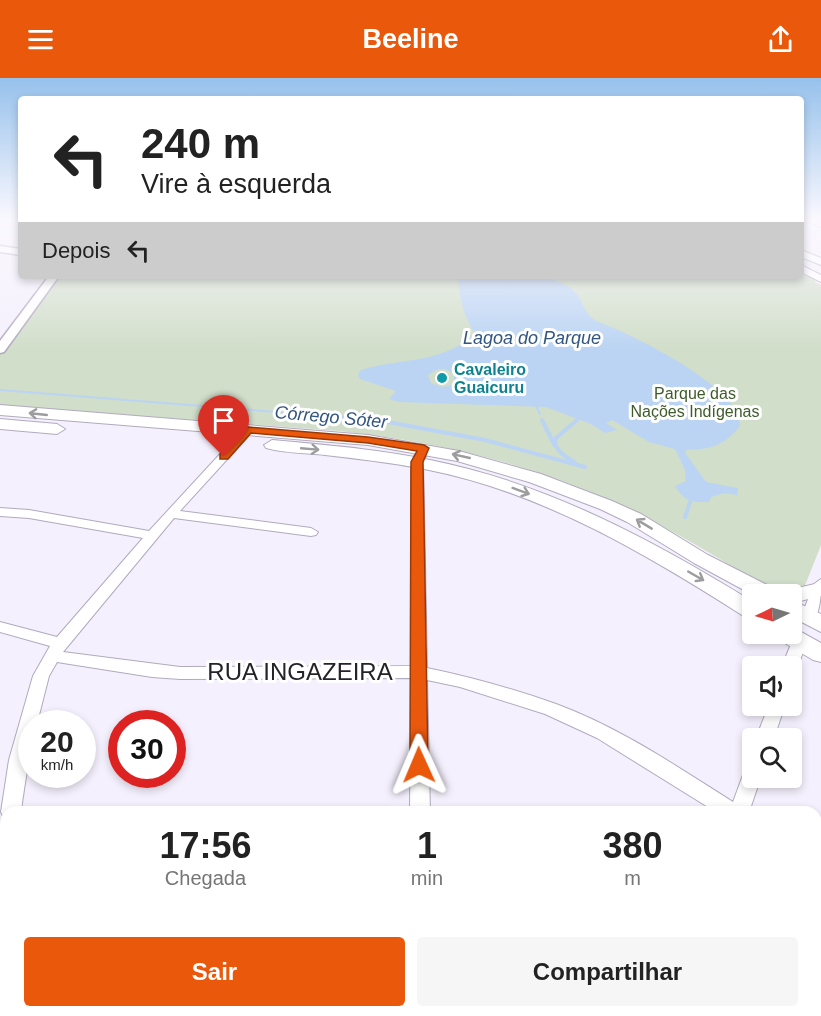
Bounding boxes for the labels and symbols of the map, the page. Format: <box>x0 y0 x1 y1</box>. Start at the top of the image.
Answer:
water label: Lagoa do Parque <box>463 328 601 348</box>
place label: Cavaleiro Guaicuru <box>454 361 526 396</box>
marker: Cavaleiro Guaicuru <box>435 371 449 385</box>
park label: Parque das Nações Indígenas <box>631 385 759 420</box>
pin <box>198 395 249 457</box>
water label: Córrego Sóter <box>274 402 389 432</box>
one-way arrow <box>28 408 48 419</box>
one-way arrow <box>299 443 319 454</box>
one-way arrow <box>452 450 471 462</box>
one-way arrow <box>511 486 530 497</box>
one-way arrow <box>636 517 653 529</box>
one-way arrow <box>687 571 704 583</box>
north arrow <box>742 584 802 644</box>
street label: RUA INGAZEIRA <box>207 658 393 685</box>
speed limit sign: 30 <box>108 710 186 788</box>
position arrow <box>387 733 451 797</box>

